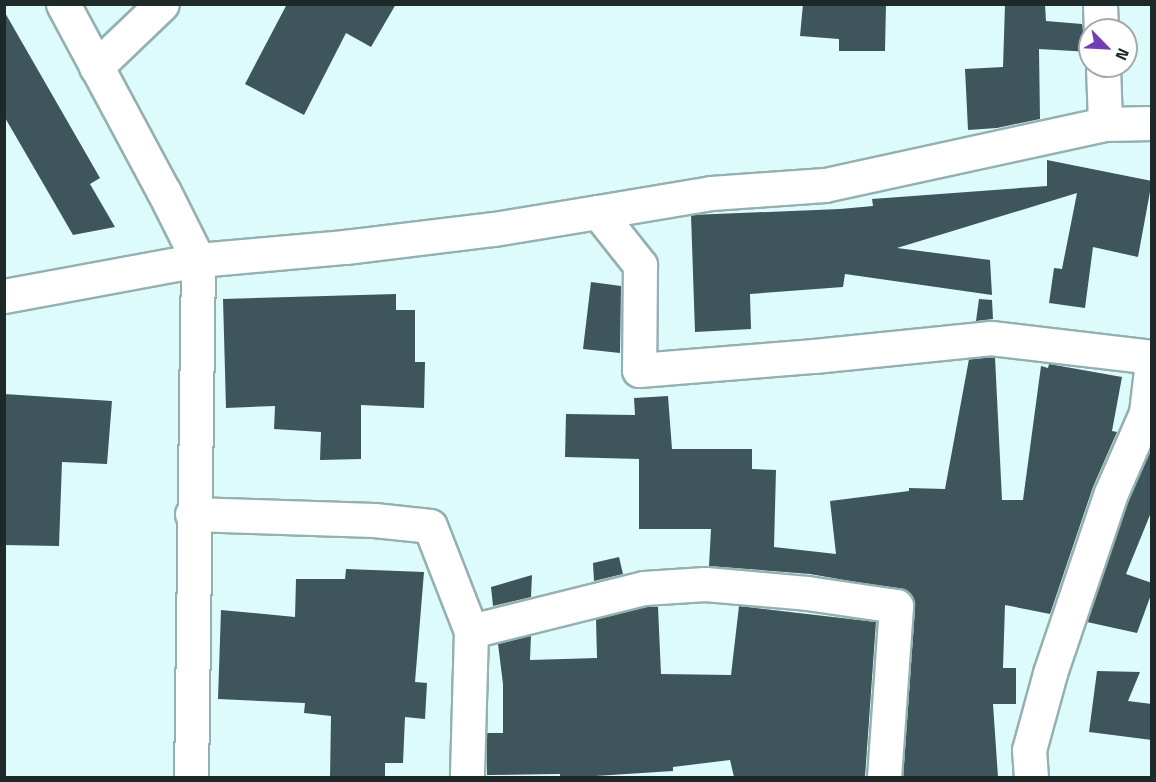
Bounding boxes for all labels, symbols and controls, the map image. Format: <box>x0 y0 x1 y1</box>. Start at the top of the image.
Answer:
north arrow <box>1078 18 1138 78</box>
text: N <box>1109 45 1136 64</box>

